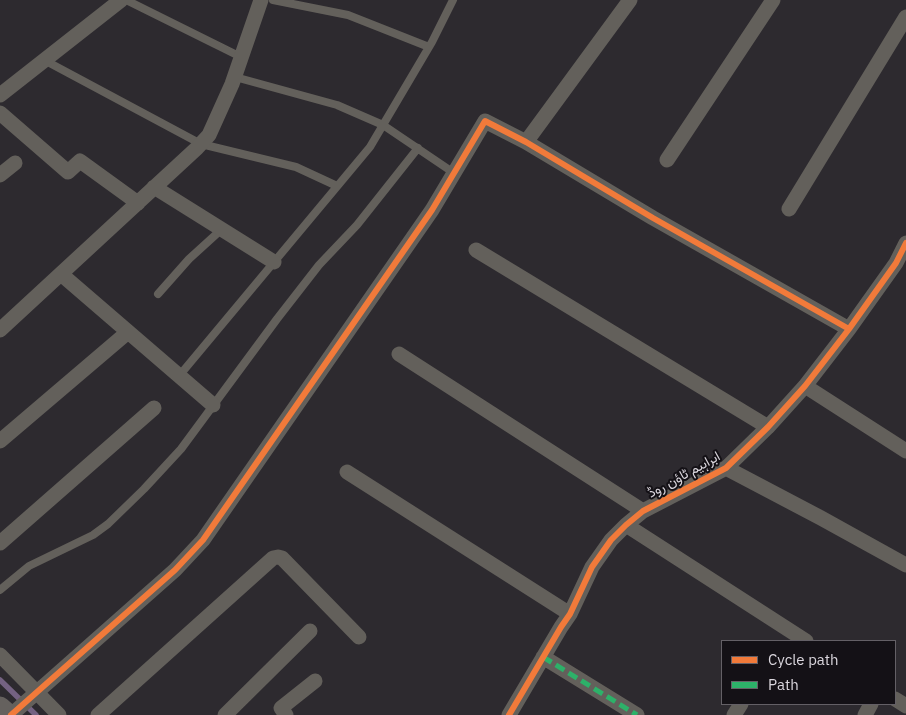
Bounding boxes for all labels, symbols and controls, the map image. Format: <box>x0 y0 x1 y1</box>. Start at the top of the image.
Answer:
street label: ابراہیم ٹاؤن روڈ <box>645 448 723 502</box>
legend <box>721 640 896 705</box>
text: Cycle path <box>768 650 839 669</box>
text: Path <box>768 675 799 694</box>

